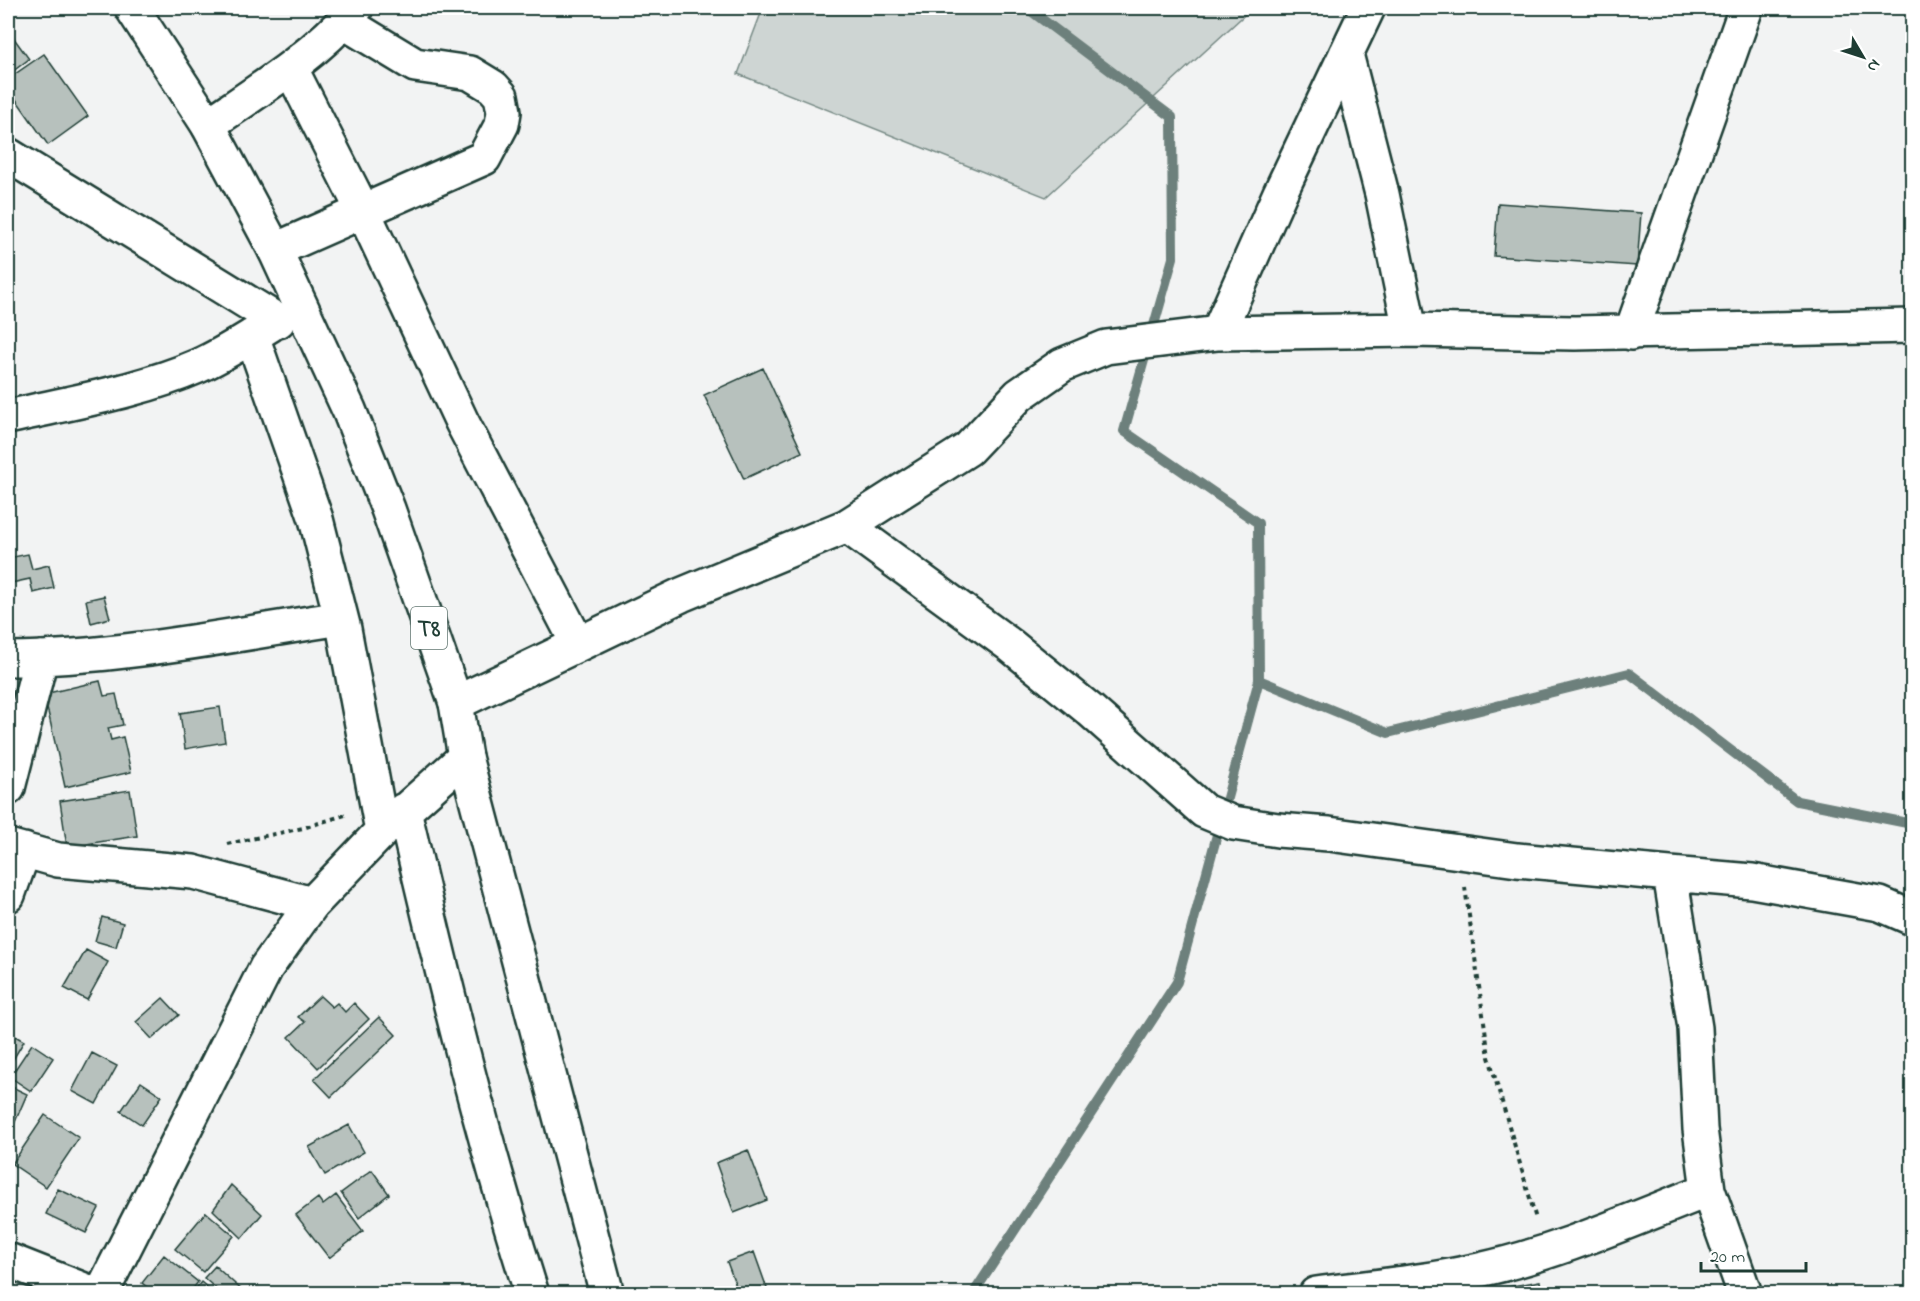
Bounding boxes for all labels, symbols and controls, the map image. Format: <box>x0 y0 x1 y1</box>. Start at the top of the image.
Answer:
north arrow <box>1833 27 1893 87</box>
text: N <box>1860 53 1886 77</box>
road number: T8 <box>411 607 447 649</box>
scale bar <box>1701 1235 1806 1273</box>
text: 20 m <box>1710 1245 1745 1271</box>

